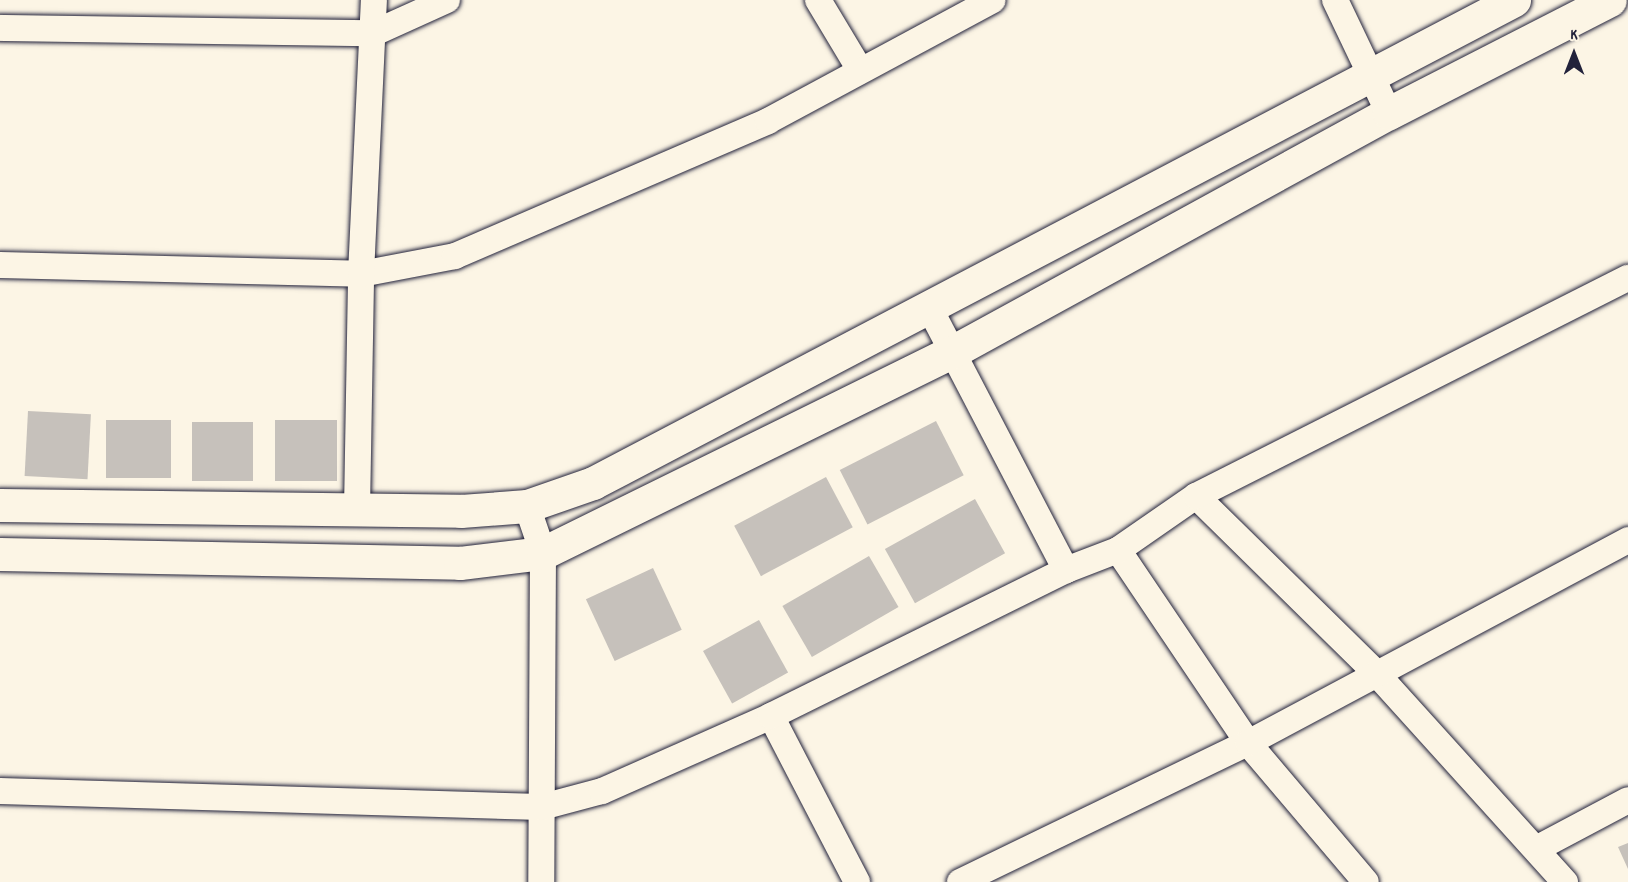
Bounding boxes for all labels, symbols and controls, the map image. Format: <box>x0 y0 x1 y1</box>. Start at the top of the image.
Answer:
north arrow <box>1544 24 1604 84</box>
text: K <box>1570 24 1578 47</box>

